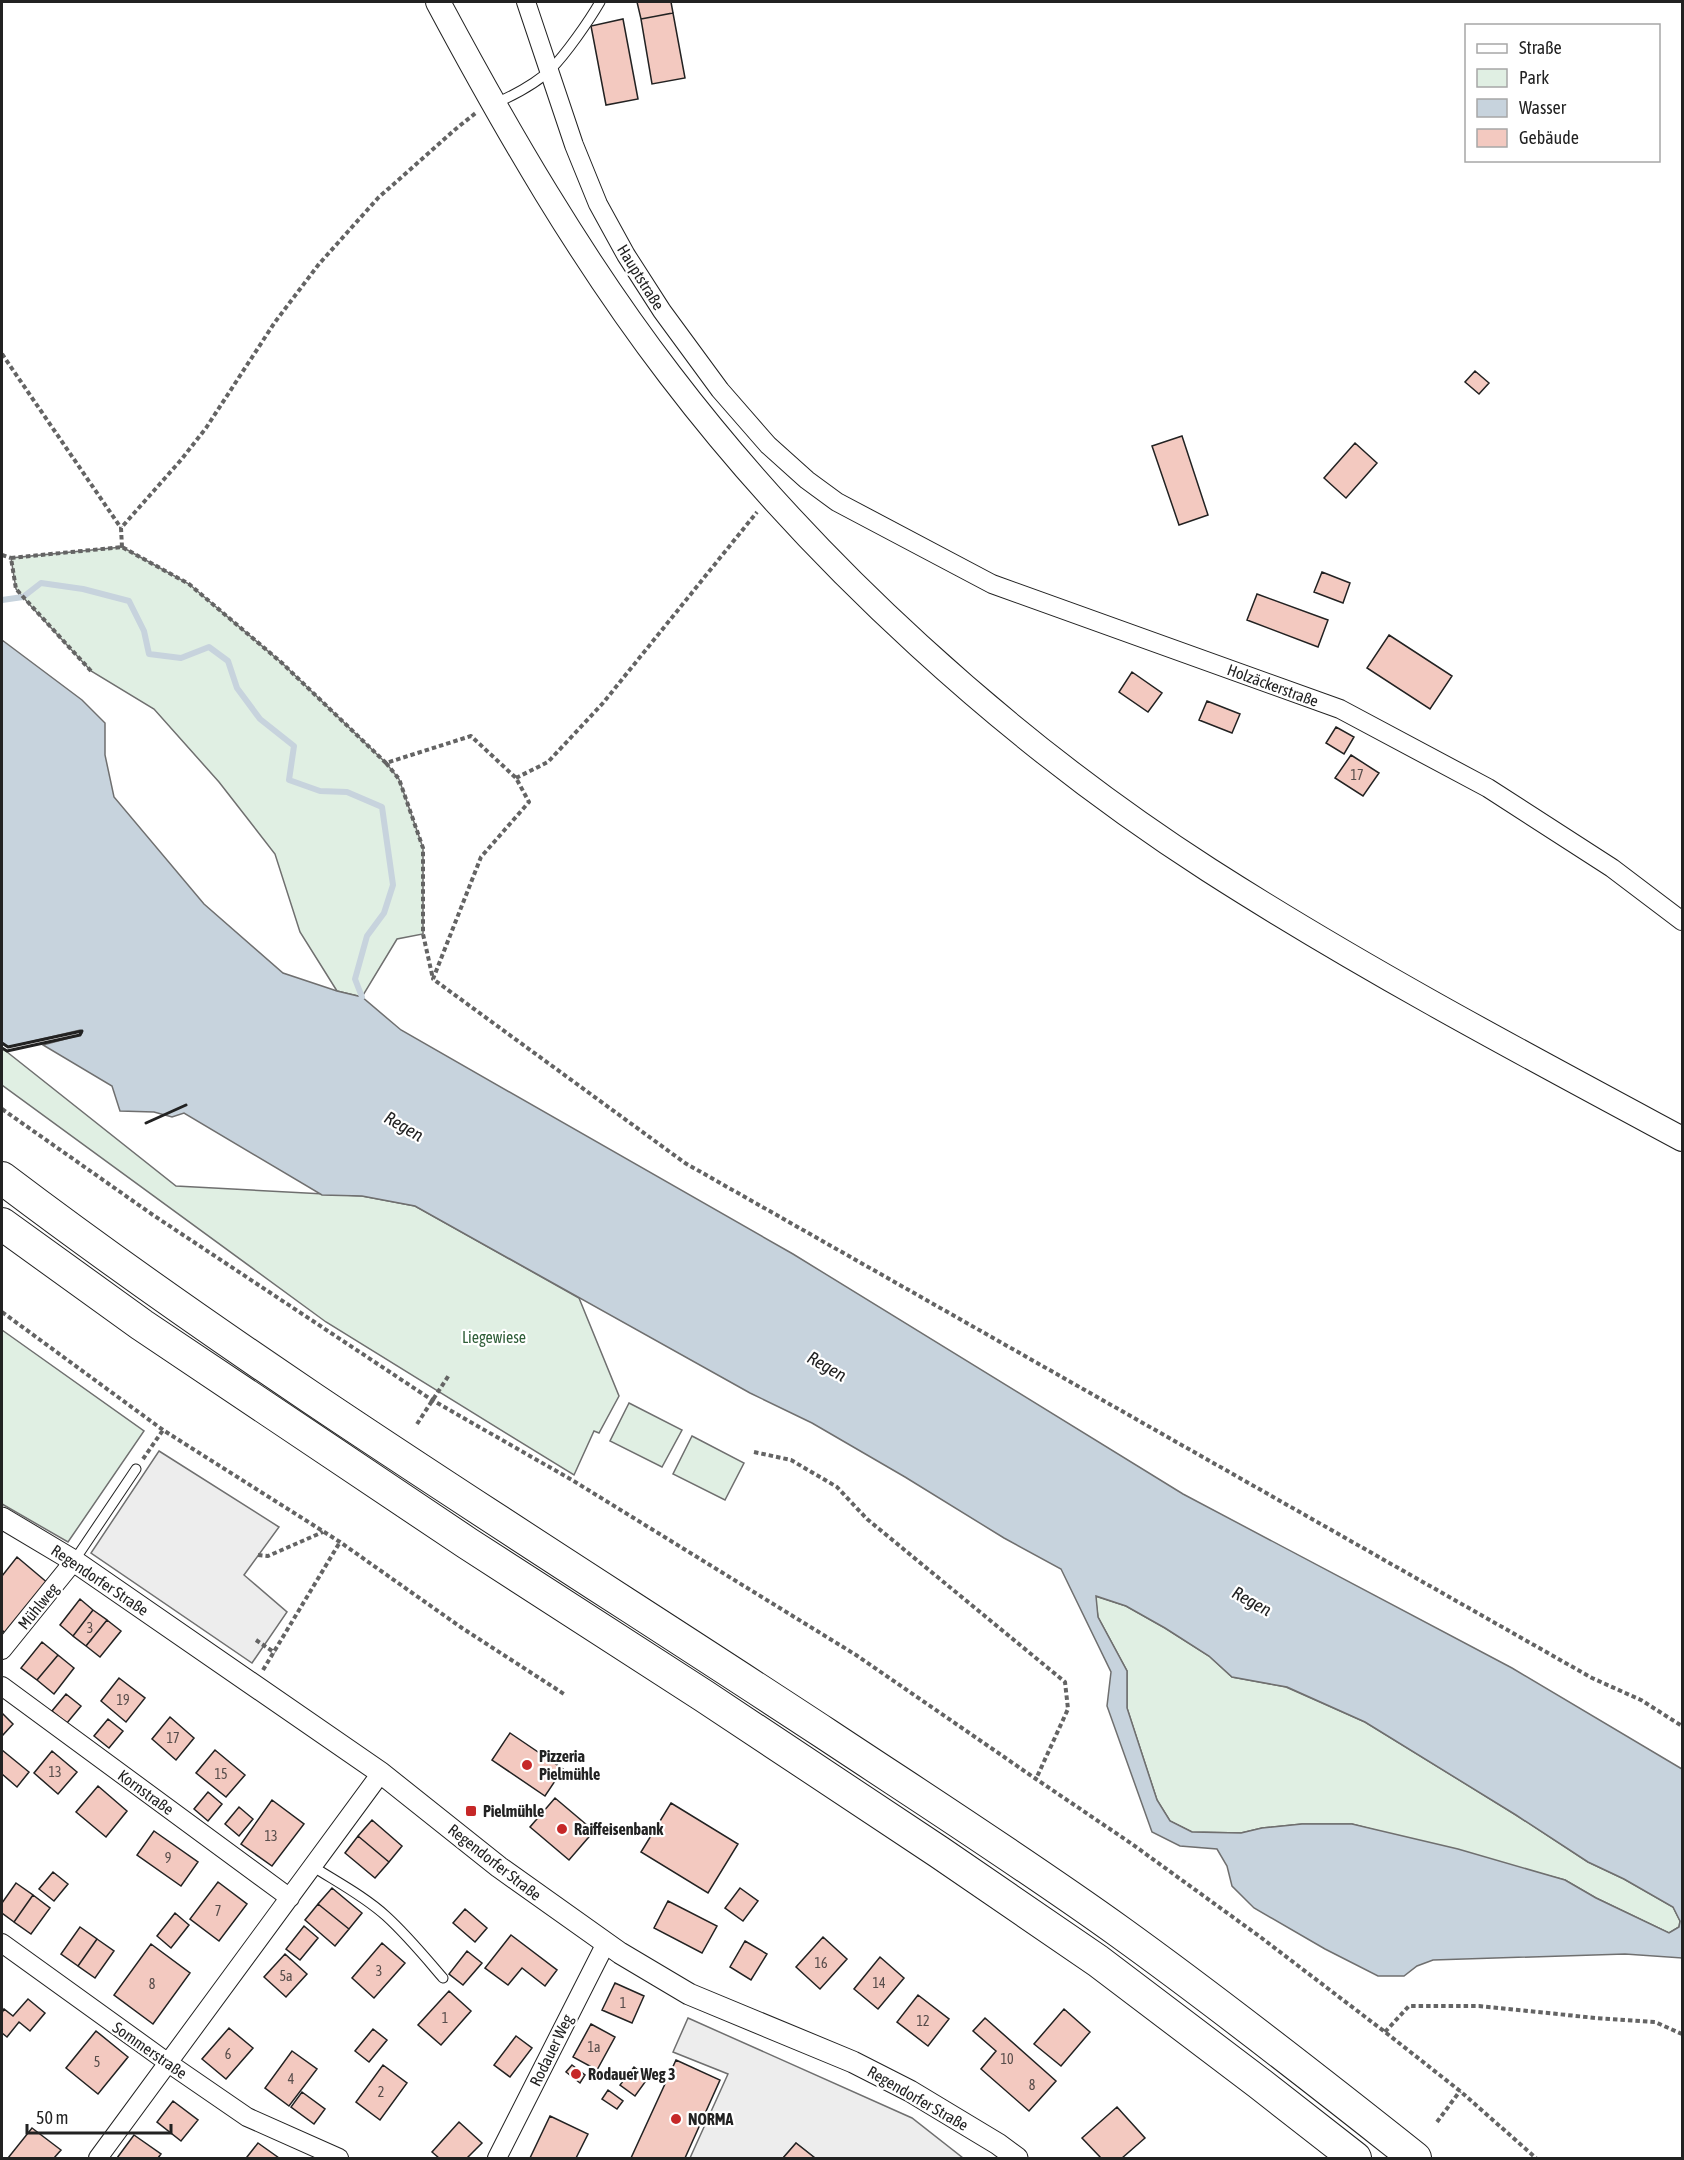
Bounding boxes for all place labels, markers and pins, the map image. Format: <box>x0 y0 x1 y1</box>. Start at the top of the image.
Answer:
place label: Pizzeria Pielmühle <box>539 1747 600 1783</box>
marker: Pizzeria Pielmühle <box>520 1758 534 1772</box>
place label: Pielmühle <box>483 1802 544 1820</box>
marker: Pielmühle <box>464 1804 478 1818</box>
place label: Raiffeisenbank <box>574 1820 664 1838</box>
marker: Raiffeisenbank <box>555 1822 569 1836</box>
place label: Rodauer Weg 3 <box>588 2065 675 2083</box>
marker: Rodauer Weg 3 <box>569 2067 583 2081</box>
place label: NORMA <box>688 2110 734 2128</box>
marker: NORMA <box>669 2112 683 2126</box>

